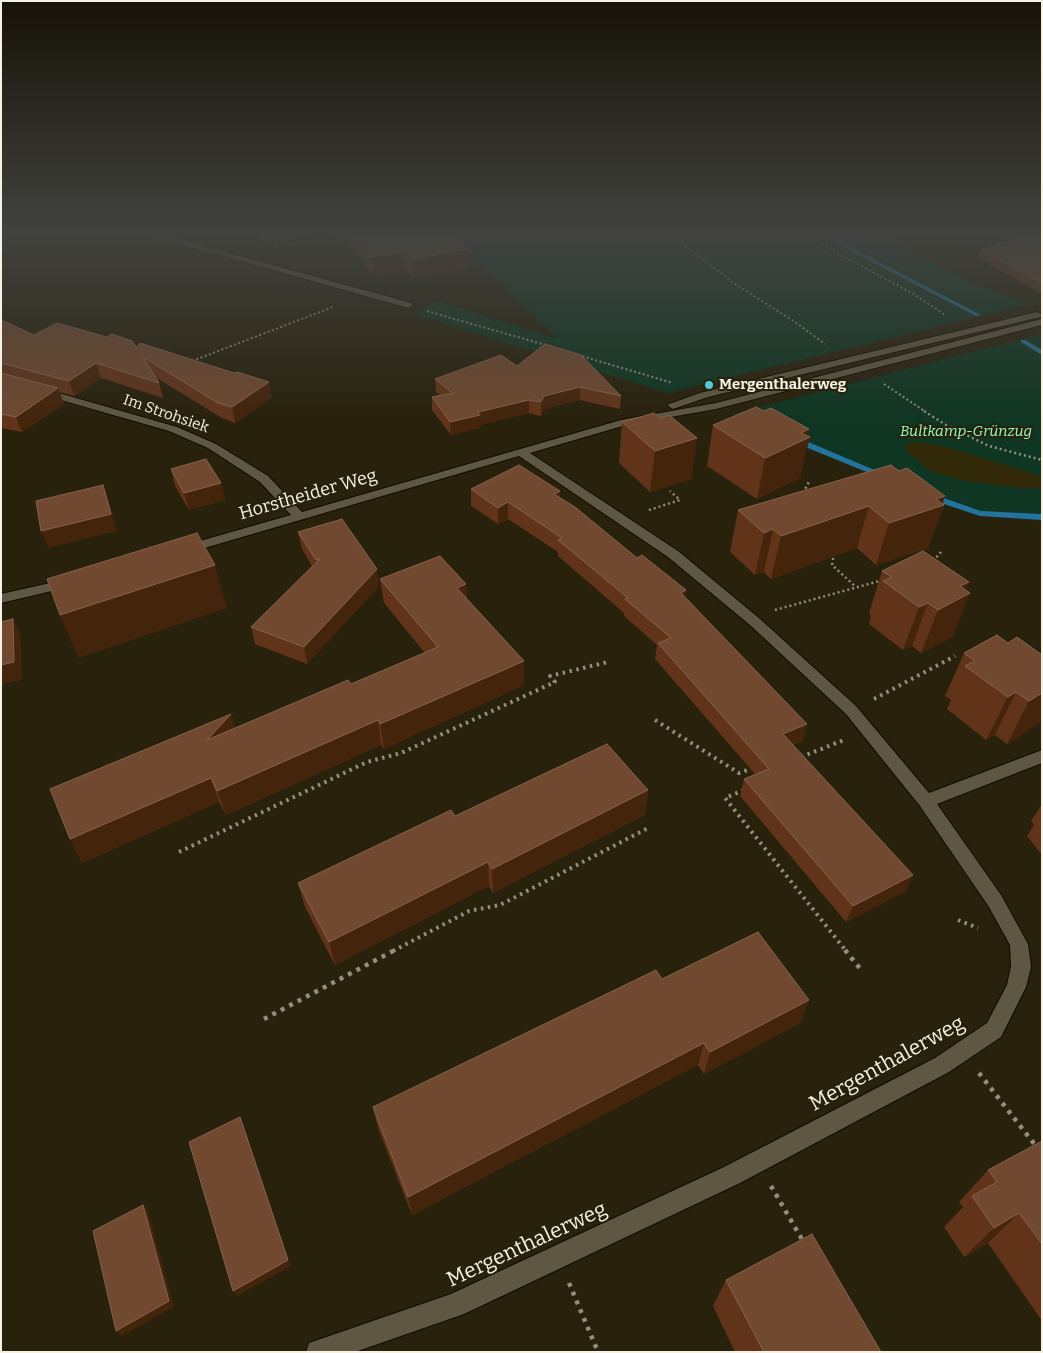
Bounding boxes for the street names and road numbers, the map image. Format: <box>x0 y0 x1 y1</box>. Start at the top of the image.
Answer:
street label: Im Strohsiek <box>121 391 211 437</box>
street label: Horstheider Weg <box>237 465 379 525</box>
street label: Mergenthalerweg <box>805 1011 969 1117</box>
street label: Mergenthalerweg <box>443 1197 611 1293</box>

